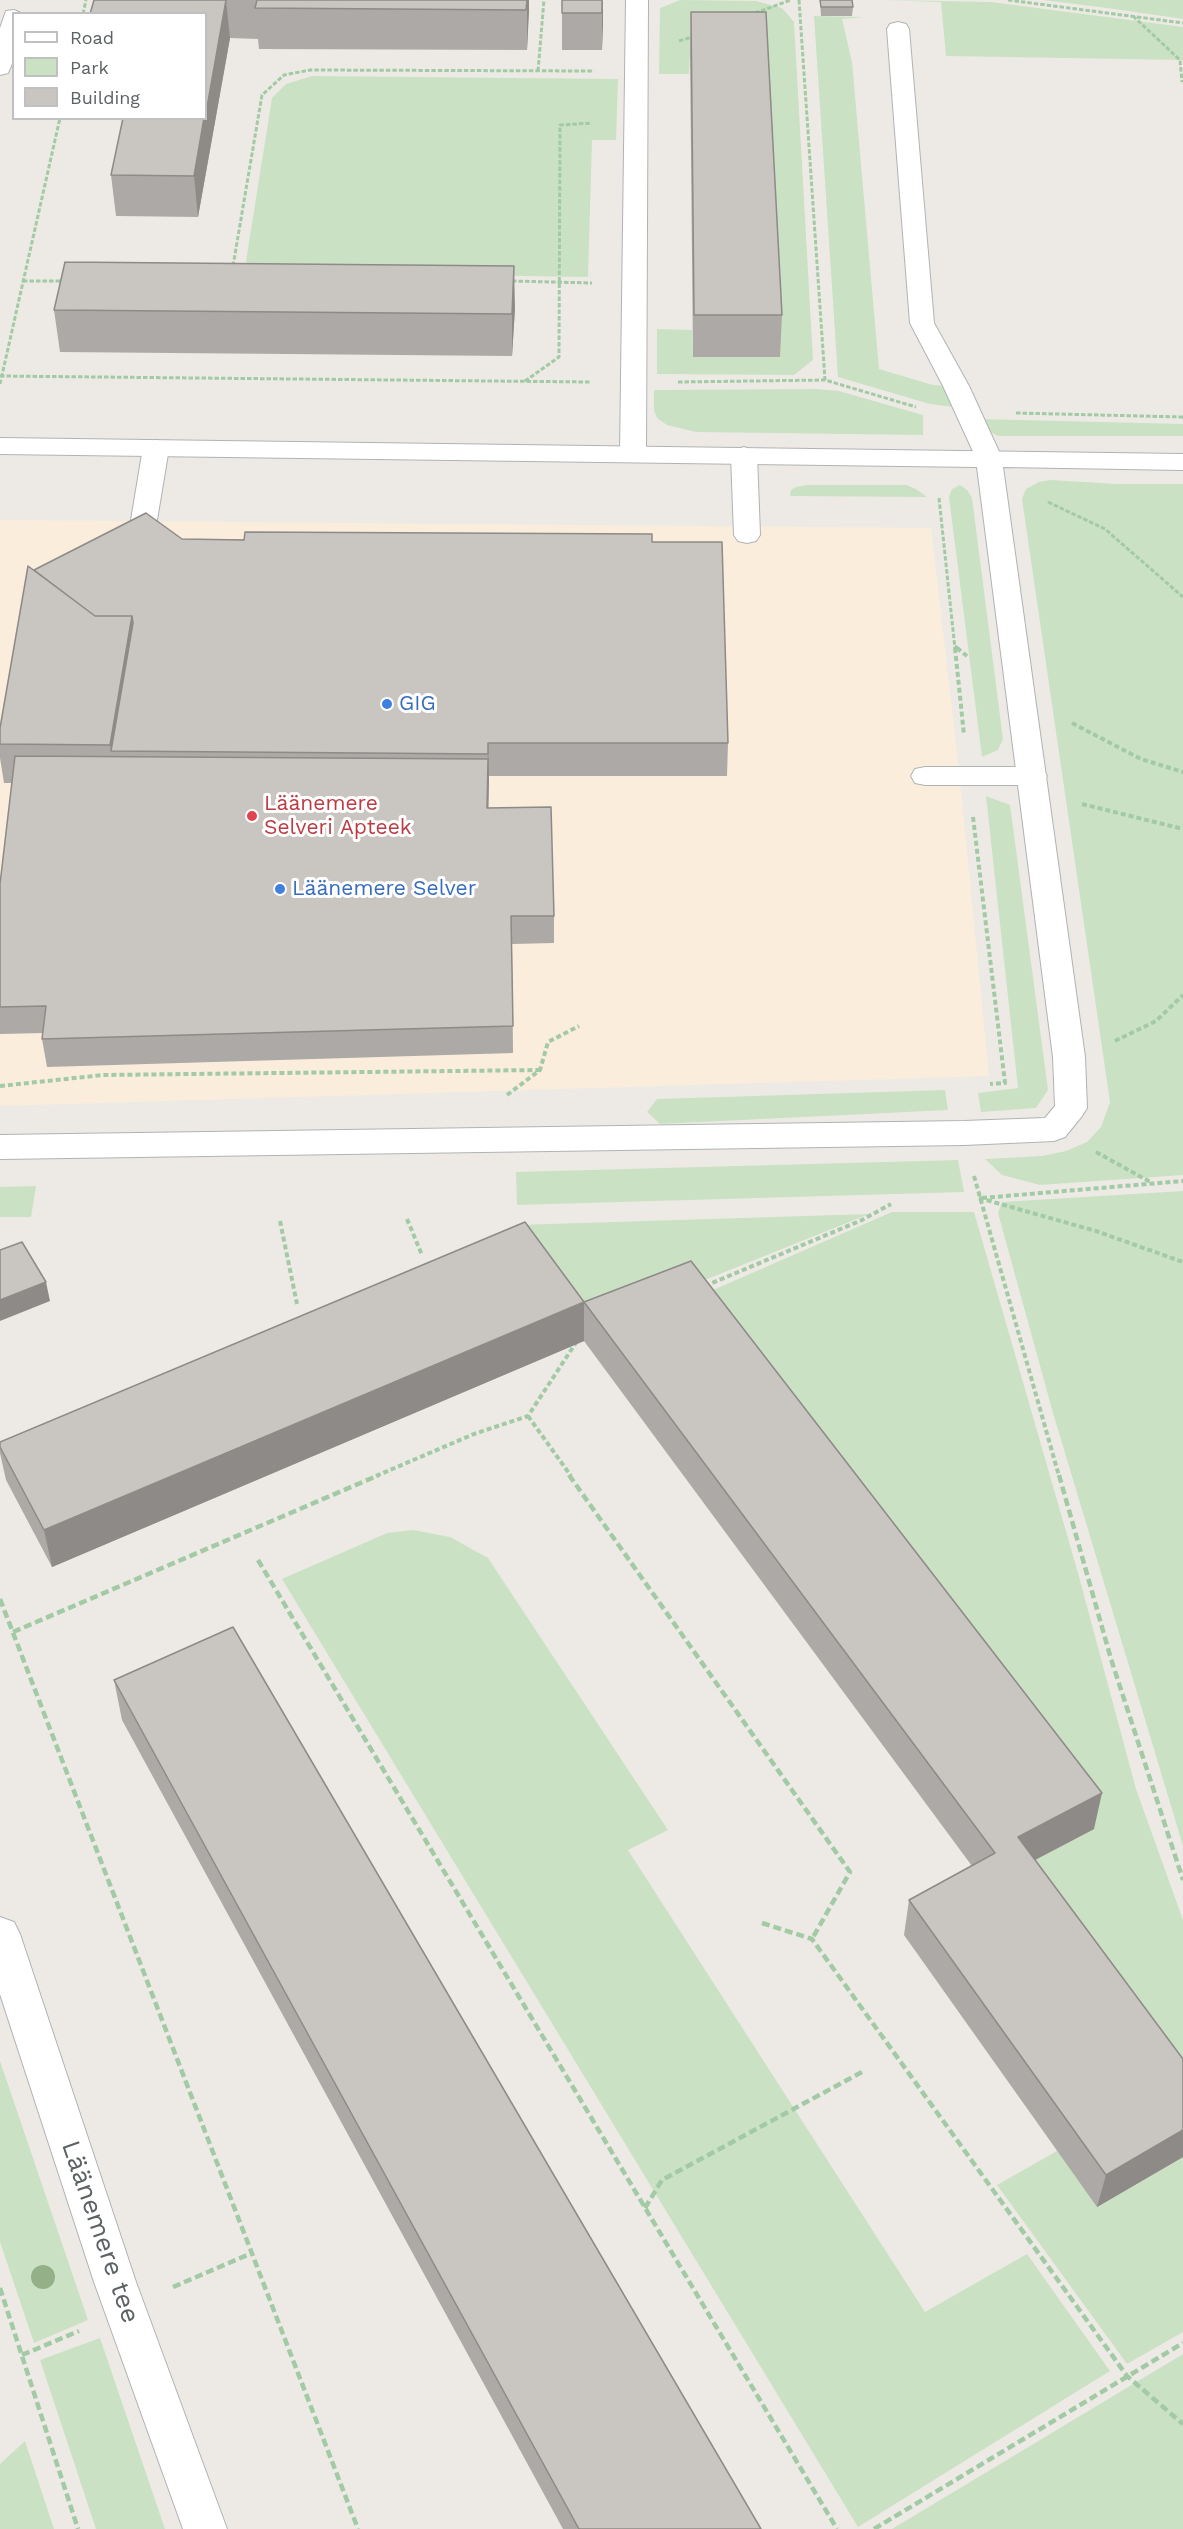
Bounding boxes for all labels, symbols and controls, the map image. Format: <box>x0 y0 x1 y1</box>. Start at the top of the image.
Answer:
legend <box>12 12 207 120</box>
text: Road <box>70 27 114 48</box>
text: Park <box>70 57 109 78</box>
text: Building <box>70 87 140 108</box>
place label: GIG <box>399 691 436 717</box>
marker: GIG <box>380 697 394 711</box>
place label: Läänemere Selveri Apteek <box>264 791 412 841</box>
marker: Läänemere Selveri Apteek <box>245 809 259 823</box>
place label: Läänemere Selver <box>292 876 476 902</box>
marker: Läänemere Selver <box>273 882 287 896</box>
street label: Läänemere tee <box>54 2137 146 2327</box>

